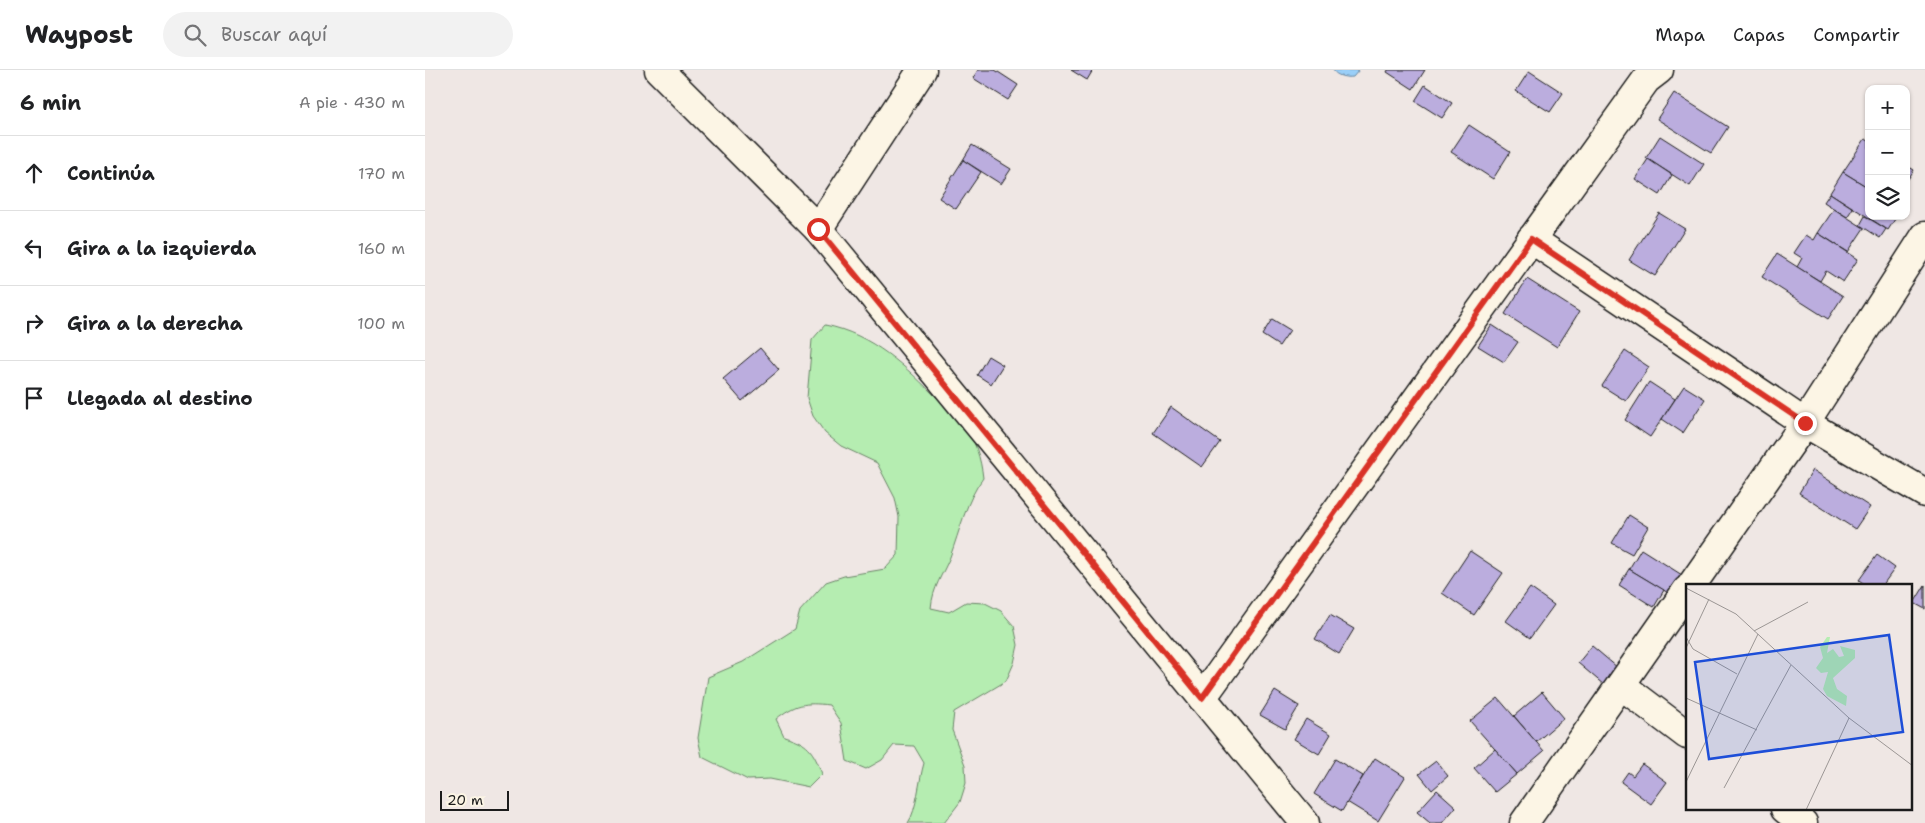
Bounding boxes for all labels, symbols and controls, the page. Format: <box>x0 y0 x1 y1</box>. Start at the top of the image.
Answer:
search box <box>163 12 513 57</box>
text: Waypost <box>25 19 133 51</box>
icon: search <box>181 21 209 49</box>
text: Buscar aquí <box>221 22 327 47</box>
text: Mapa <box>1655 23 1705 47</box>
text: Capas <box>1733 23 1785 47</box>
text: Compartir <box>1813 23 1900 47</box>
map controls <box>1865 85 1910 220</box>
button: + <box>1865 85 1910 130</box>
text: 6 min <box>20 89 81 117</box>
text: A pie · 430 m <box>299 92 405 113</box>
button: − <box>1865 130 1910 175</box>
icon: ahead <box>20 159 48 187</box>
text: Continúa <box>67 161 155 186</box>
text: 170 m <box>358 163 405 184</box>
button: layers <box>1865 175 1910 220</box>
route start <box>807 218 830 241</box>
icon: left <box>20 234 48 262</box>
text: Gira a la izquierda <box>67 236 256 261</box>
text: 160 m <box>358 238 405 259</box>
icon: right <box>20 309 48 337</box>
text: Gira a la derecha <box>67 311 243 336</box>
text: 100 m <box>357 313 405 334</box>
icon: arrive <box>20 384 48 412</box>
text: Llegada al destino <box>67 386 253 411</box>
route end <box>1794 412 1817 435</box>
inset map <box>1686 584 1913 810</box>
scale bar <box>440 788 509 811</box>
text: 20 m <box>447 791 483 809</box>

